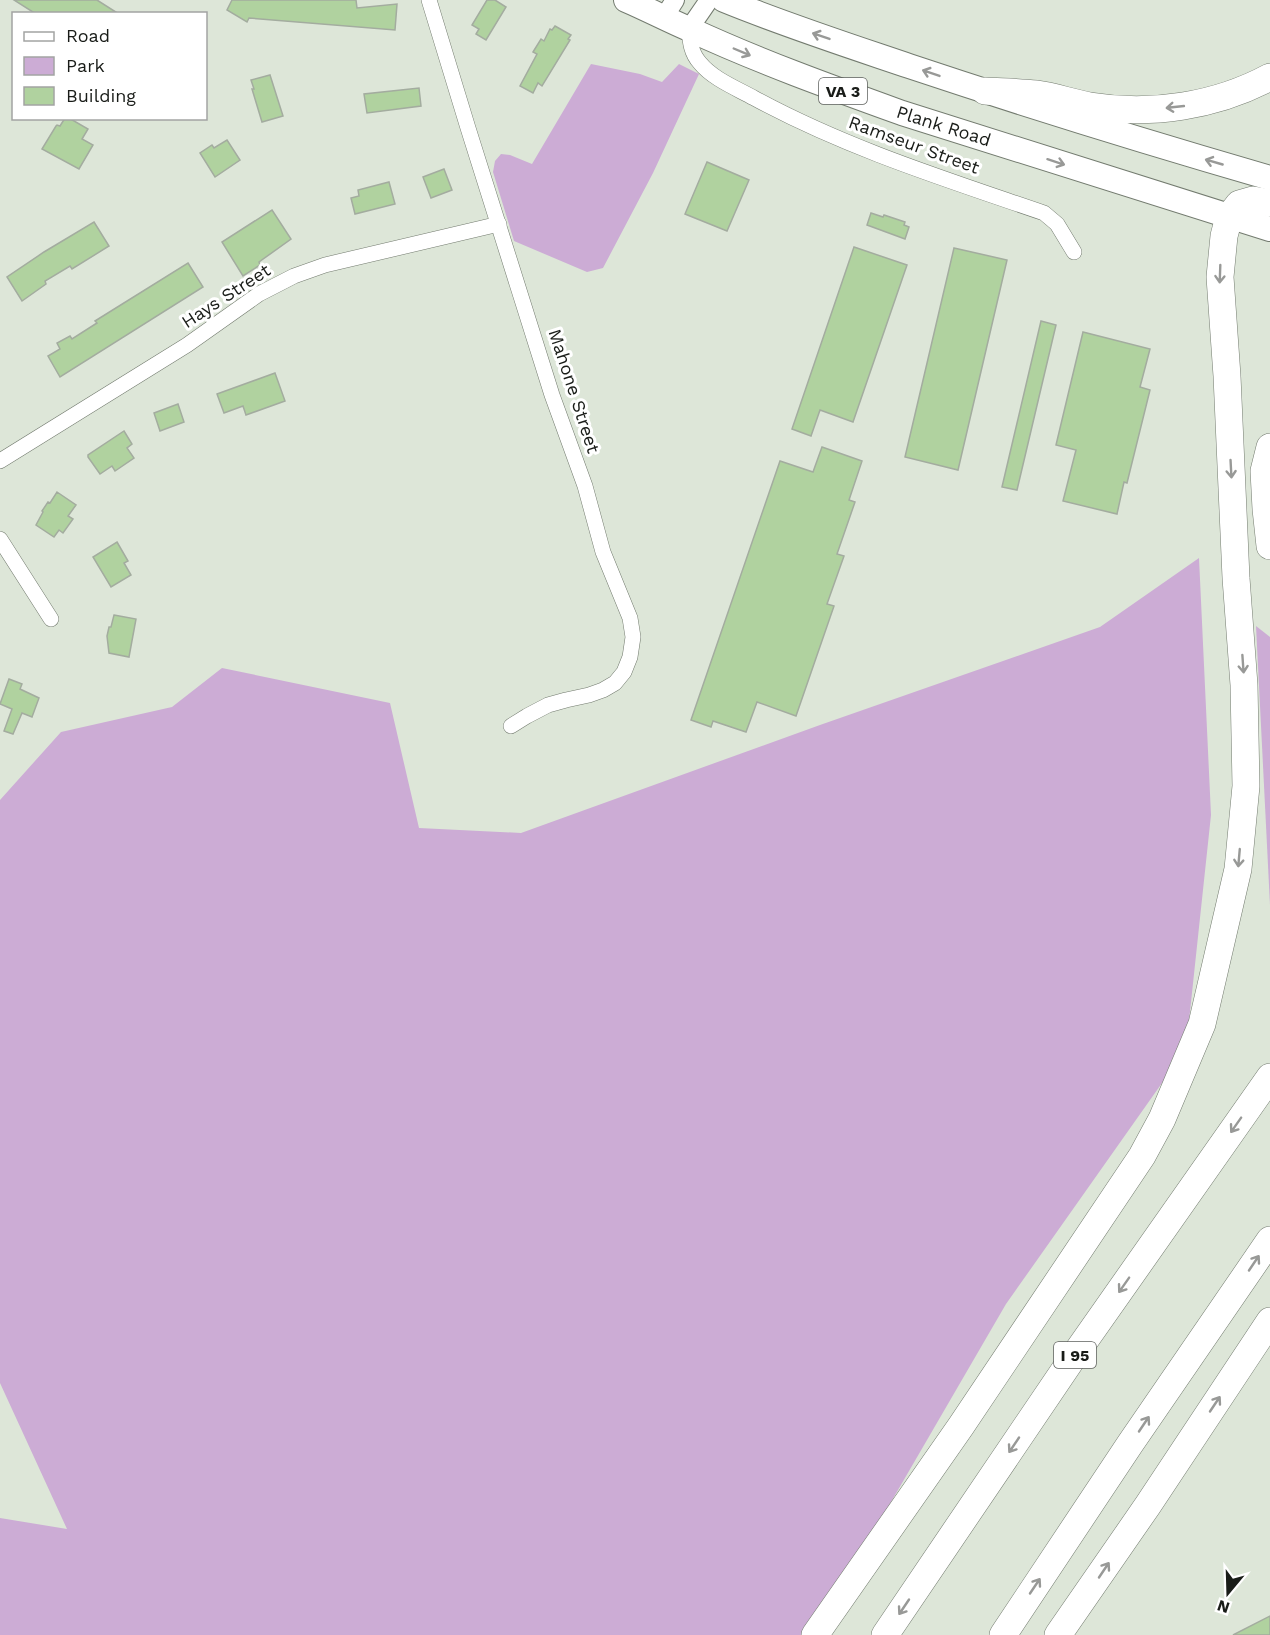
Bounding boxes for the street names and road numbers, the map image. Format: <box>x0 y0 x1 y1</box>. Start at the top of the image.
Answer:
road number: VA 3 <box>819 78 867 104</box>
street label: Plank Road <box>894 101 994 150</box>
street label: Ramseur Street <box>846 111 983 178</box>
street label: Hays Street <box>177 259 274 332</box>
street label: Mahone Street <box>545 326 605 456</box>
road number: I 95 <box>1054 1342 1096 1368</box>

